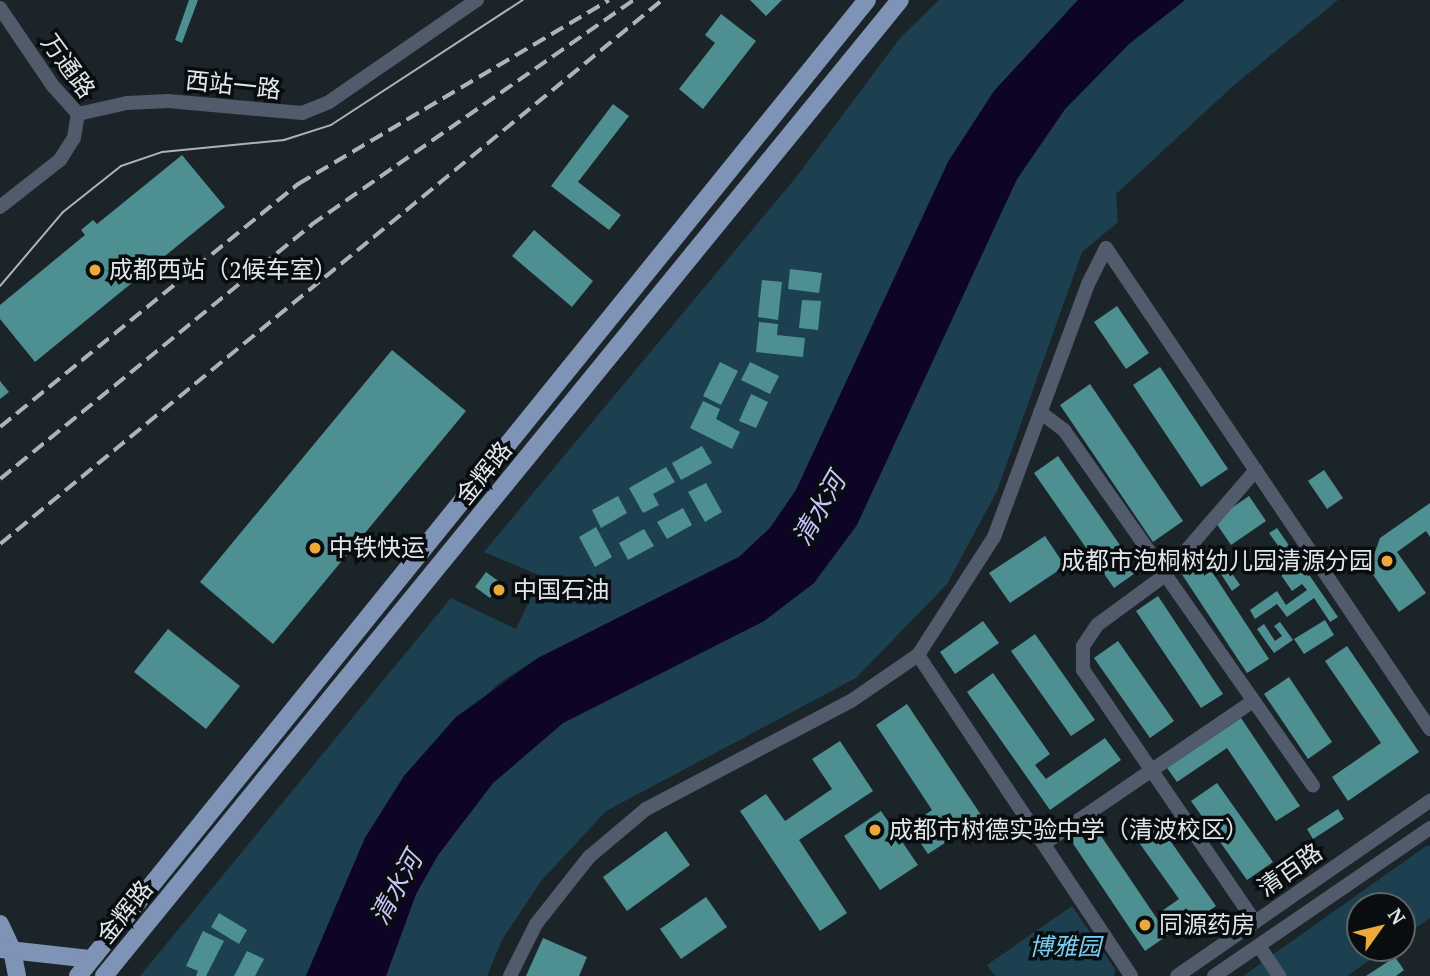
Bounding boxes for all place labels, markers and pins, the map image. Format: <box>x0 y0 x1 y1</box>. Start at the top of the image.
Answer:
place label: 成都西站（2候车室） <box>109 256 338 284</box>
marker: 成都西站（2候车室） <box>87 262 103 278</box>
place label: 中铁快运 <box>329 534 425 562</box>
marker: 中铁快运 <box>307 540 323 556</box>
place label: 成都市泡桐树幼儿园清源分园 <box>1061 547 1373 575</box>
marker: 成都市泡桐树幼儿园清源分园 <box>1379 553 1395 569</box>
place label: 中国石油 <box>513 576 609 604</box>
marker: 中国石油 <box>491 582 507 598</box>
place label: 成都市树德实验中学（清波校区） <box>889 816 1249 844</box>
marker: 成都市树德实验中学（清波校区） <box>867 822 883 838</box>
place label: 同源药房 <box>1159 911 1255 939</box>
marker: 同源药房 <box>1137 917 1153 933</box>

